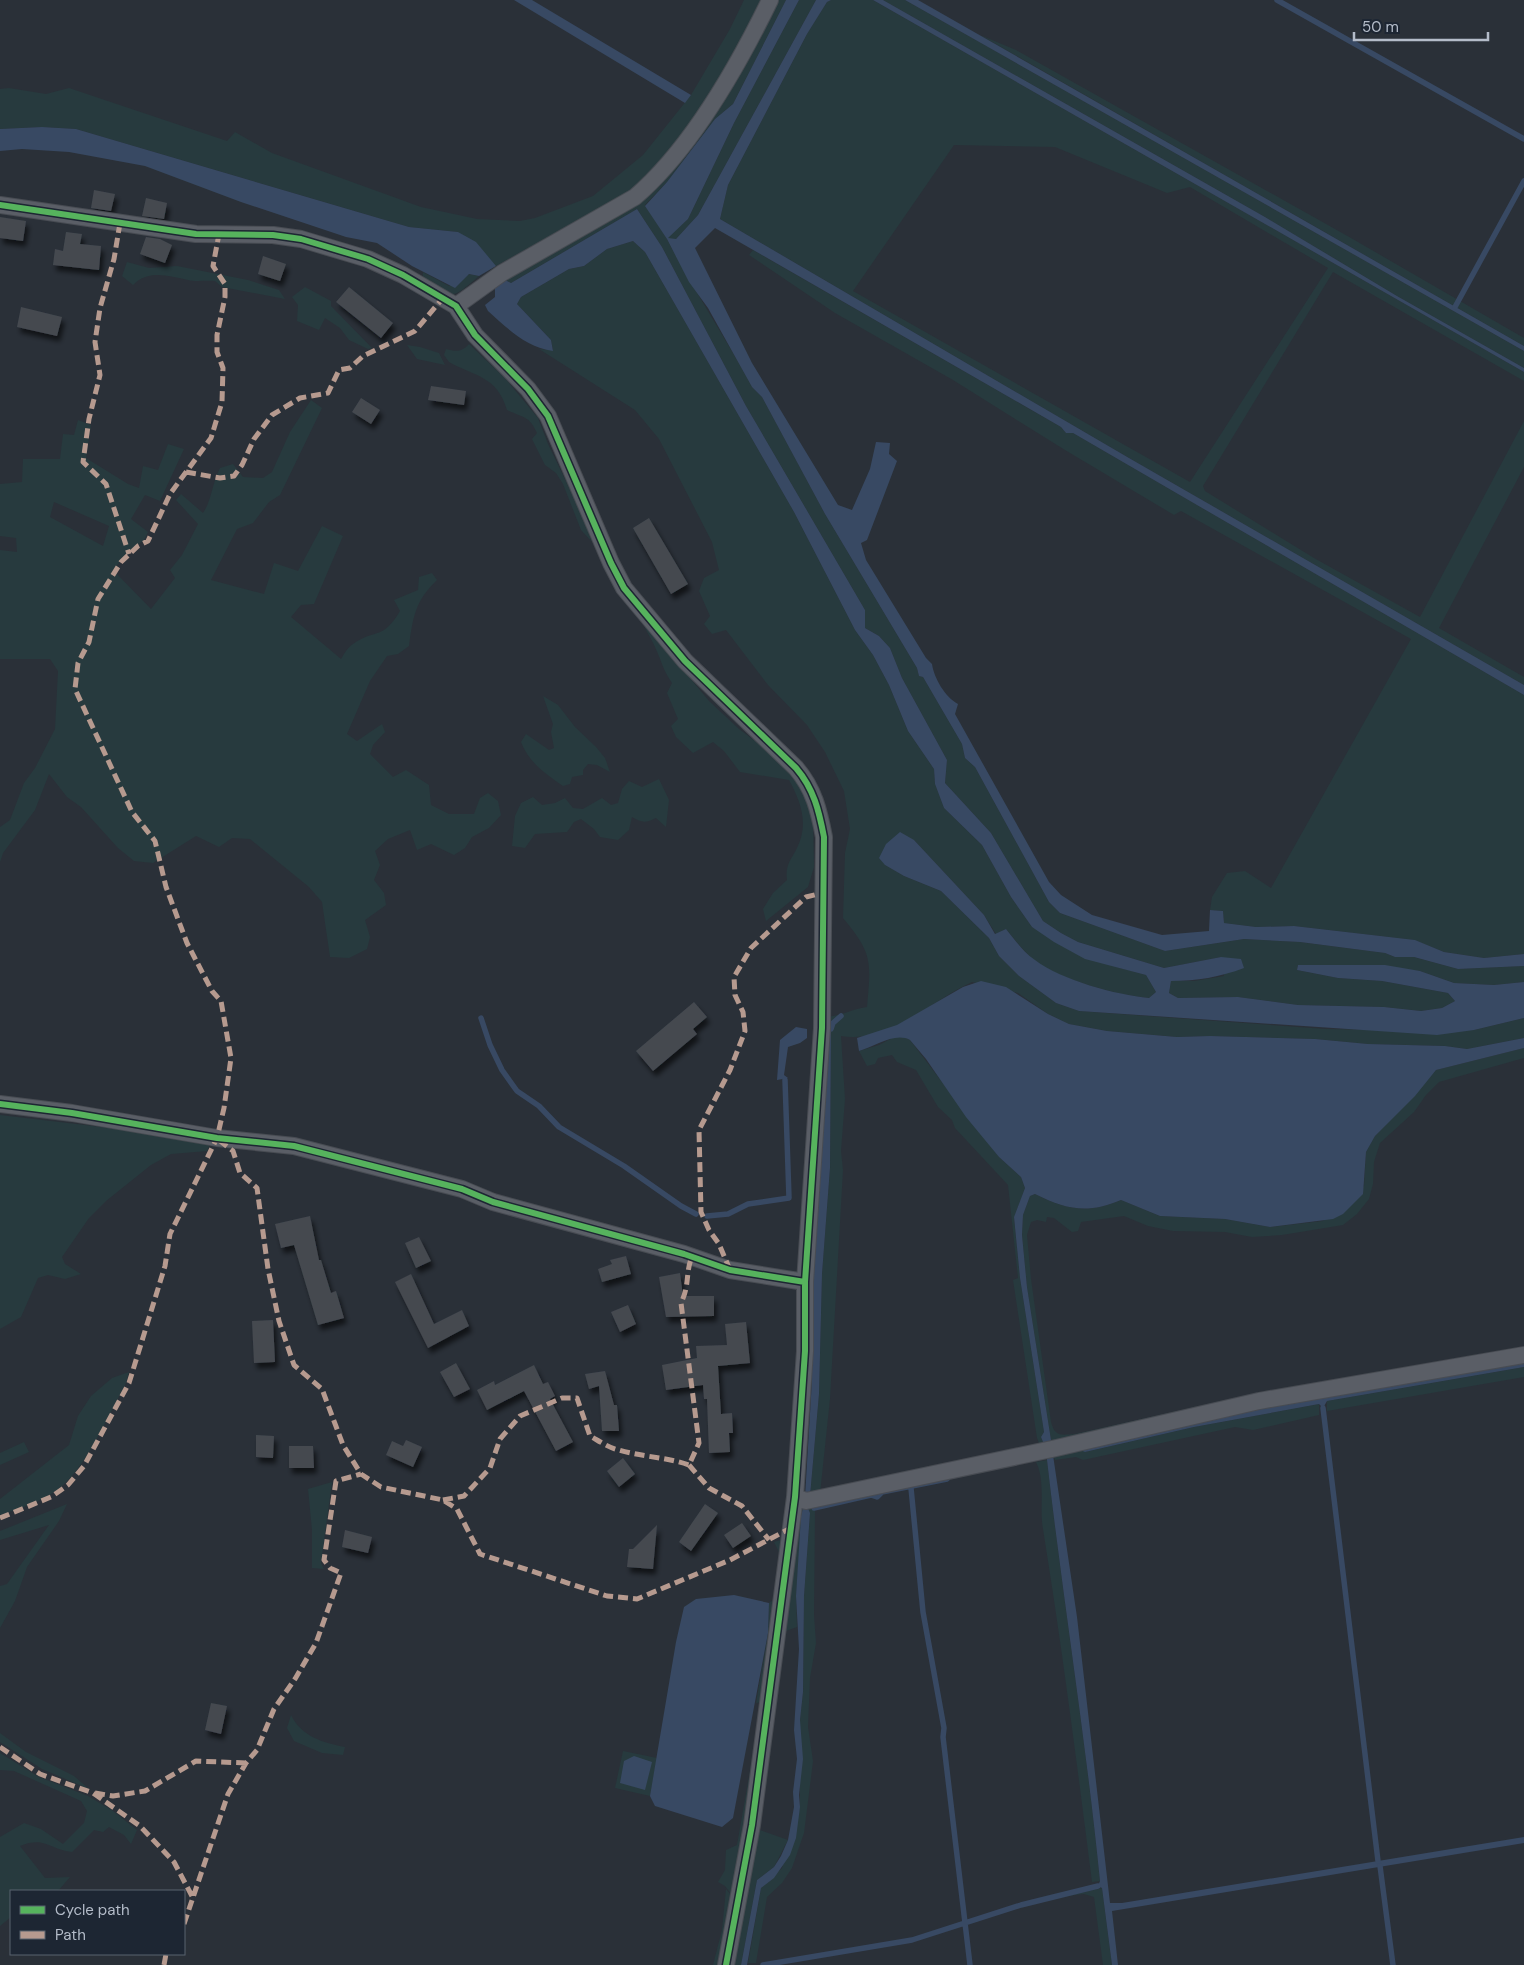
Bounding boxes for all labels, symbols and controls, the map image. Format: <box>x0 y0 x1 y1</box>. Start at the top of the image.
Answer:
scale bar <box>1354 10 1488 42</box>
text: 50 m <box>1362 17 1399 37</box>
legend <box>10 1890 185 1955</box>
text: Cycle path <box>55 1900 130 1920</box>
text: Path <box>55 1925 86 1945</box>

